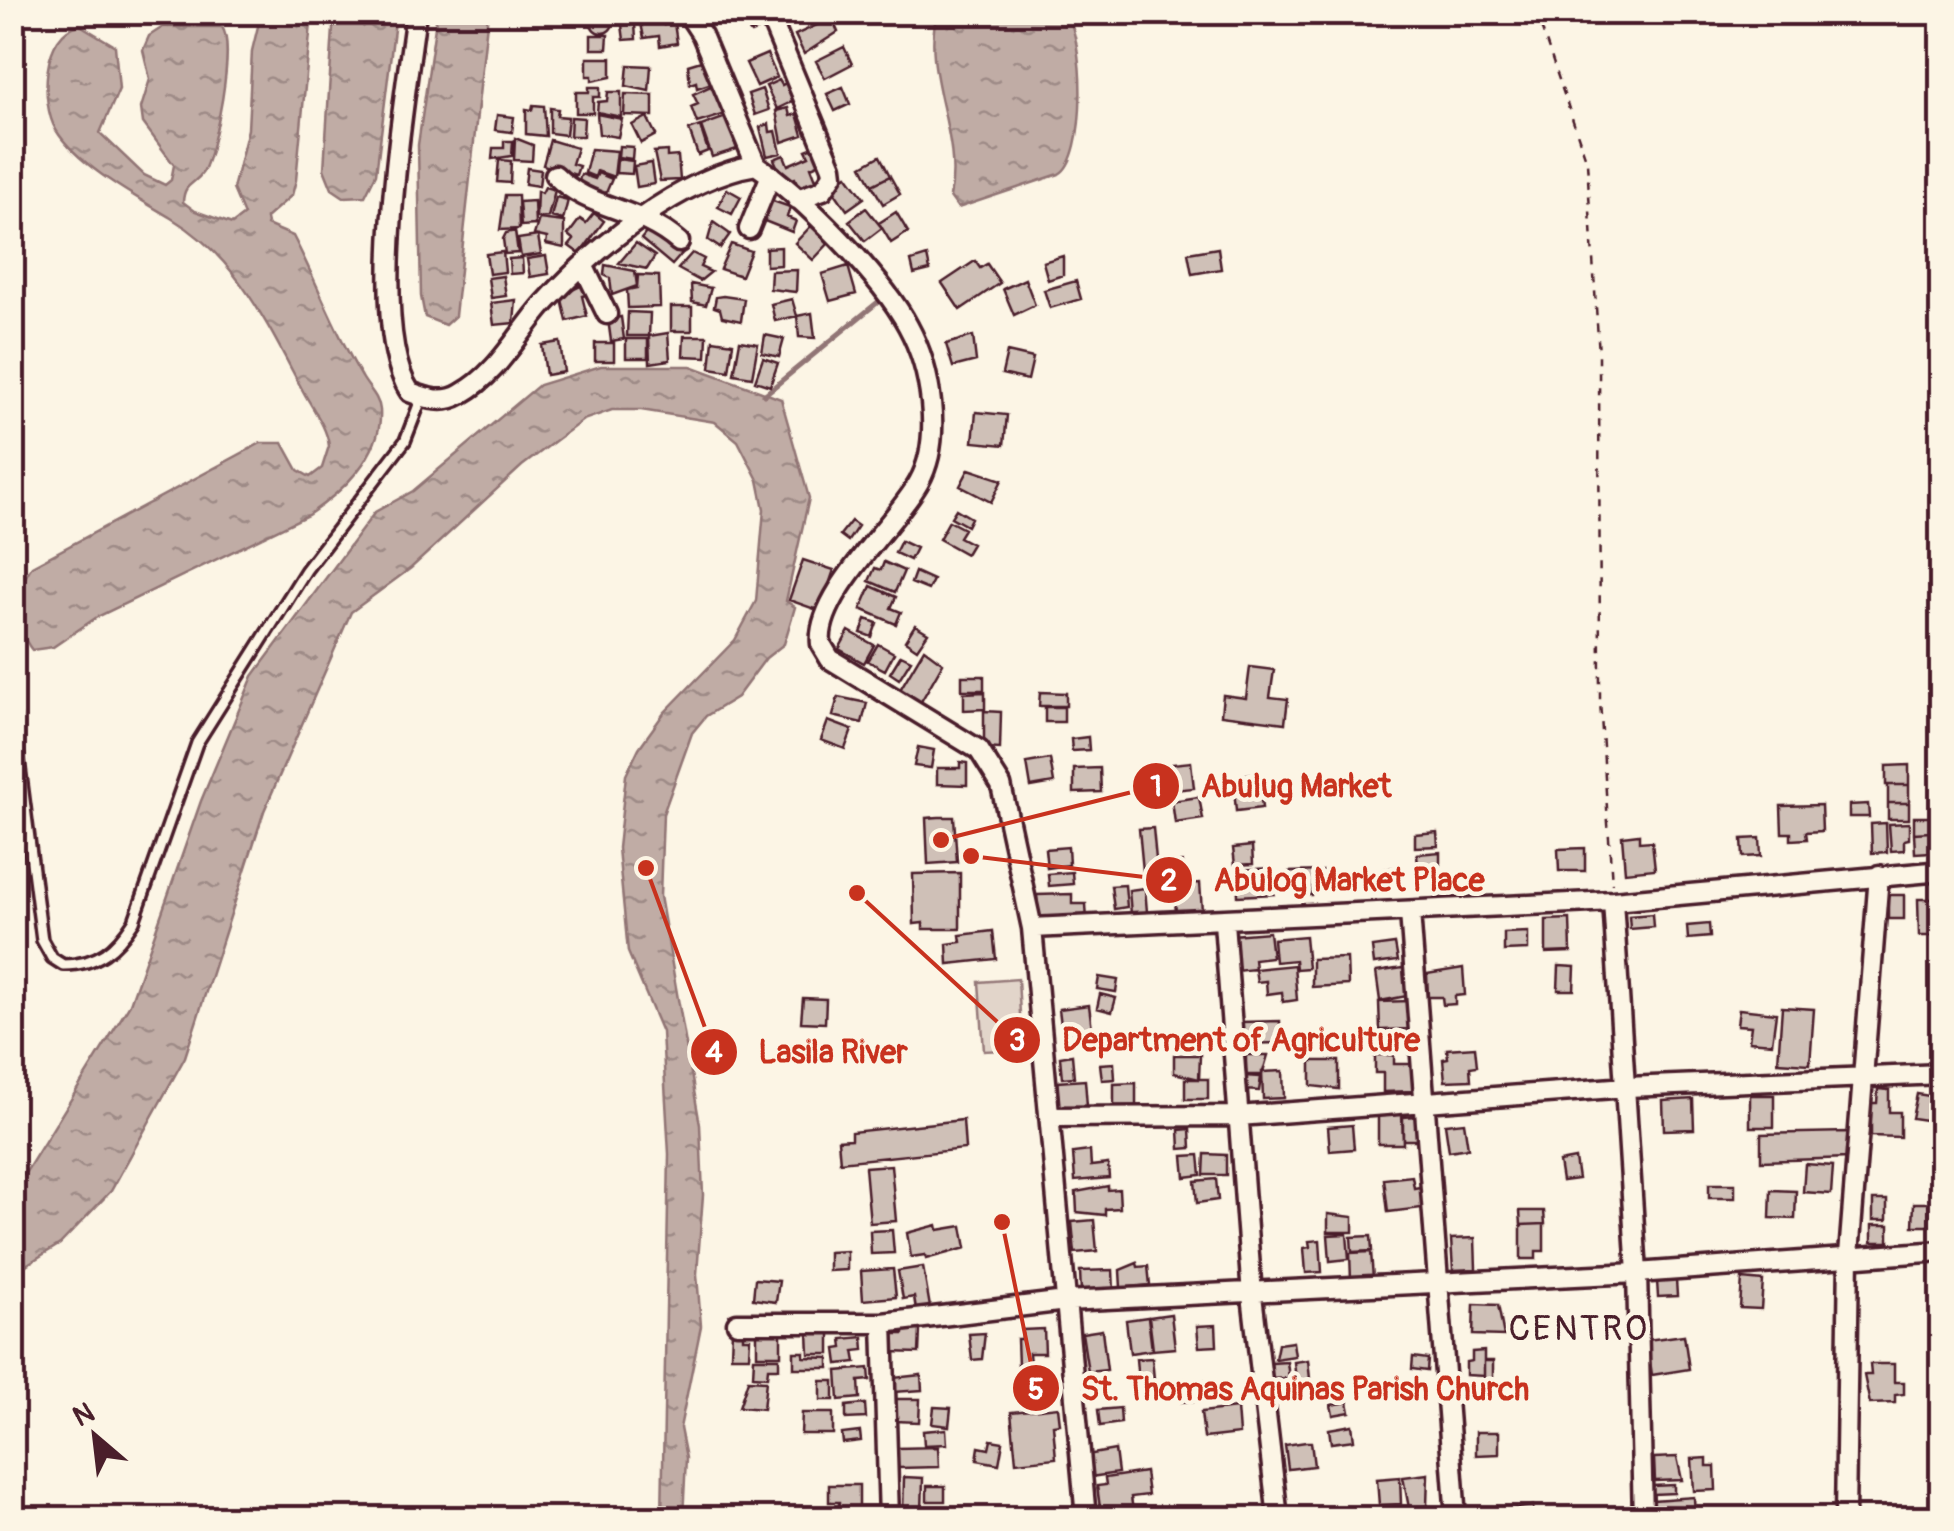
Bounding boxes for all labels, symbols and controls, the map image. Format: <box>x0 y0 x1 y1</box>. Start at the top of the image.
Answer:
callout: Abulug Market <box>1131 755 1412 817</box>
text: Abulug Market <box>1201 767 1392 807</box>
text: 1 <box>1150 768 1162 805</box>
callout: Abulog Market Place <box>1144 849 1505 911</box>
text: Abulog Market Place <box>1214 861 1486 901</box>
text: 2 <box>1161 862 1177 899</box>
callout: Department of Agriculture <box>992 1009 1440 1071</box>
callout: Lasila River <box>689 1021 928 1083</box>
text: Department of Agriculture <box>1062 1021 1421 1061</box>
text: 3 <box>1009 1022 1025 1059</box>
text: Lasila River <box>758 1033 908 1073</box>
text: 4 <box>705 1034 723 1071</box>
district label: CENTRO <box>1508 1307 1650 1351</box>
callout: St. Thomas Aquinas Parish Church <box>1011 1357 1550 1419</box>
text: St. Thomas Aquinas Parish Church <box>1081 1370 1529 1410</box>
text: 5 <box>1028 1371 1044 1408</box>
north arrow <box>45 1386 145 1486</box>
text: N <box>67 1395 101 1435</box>

